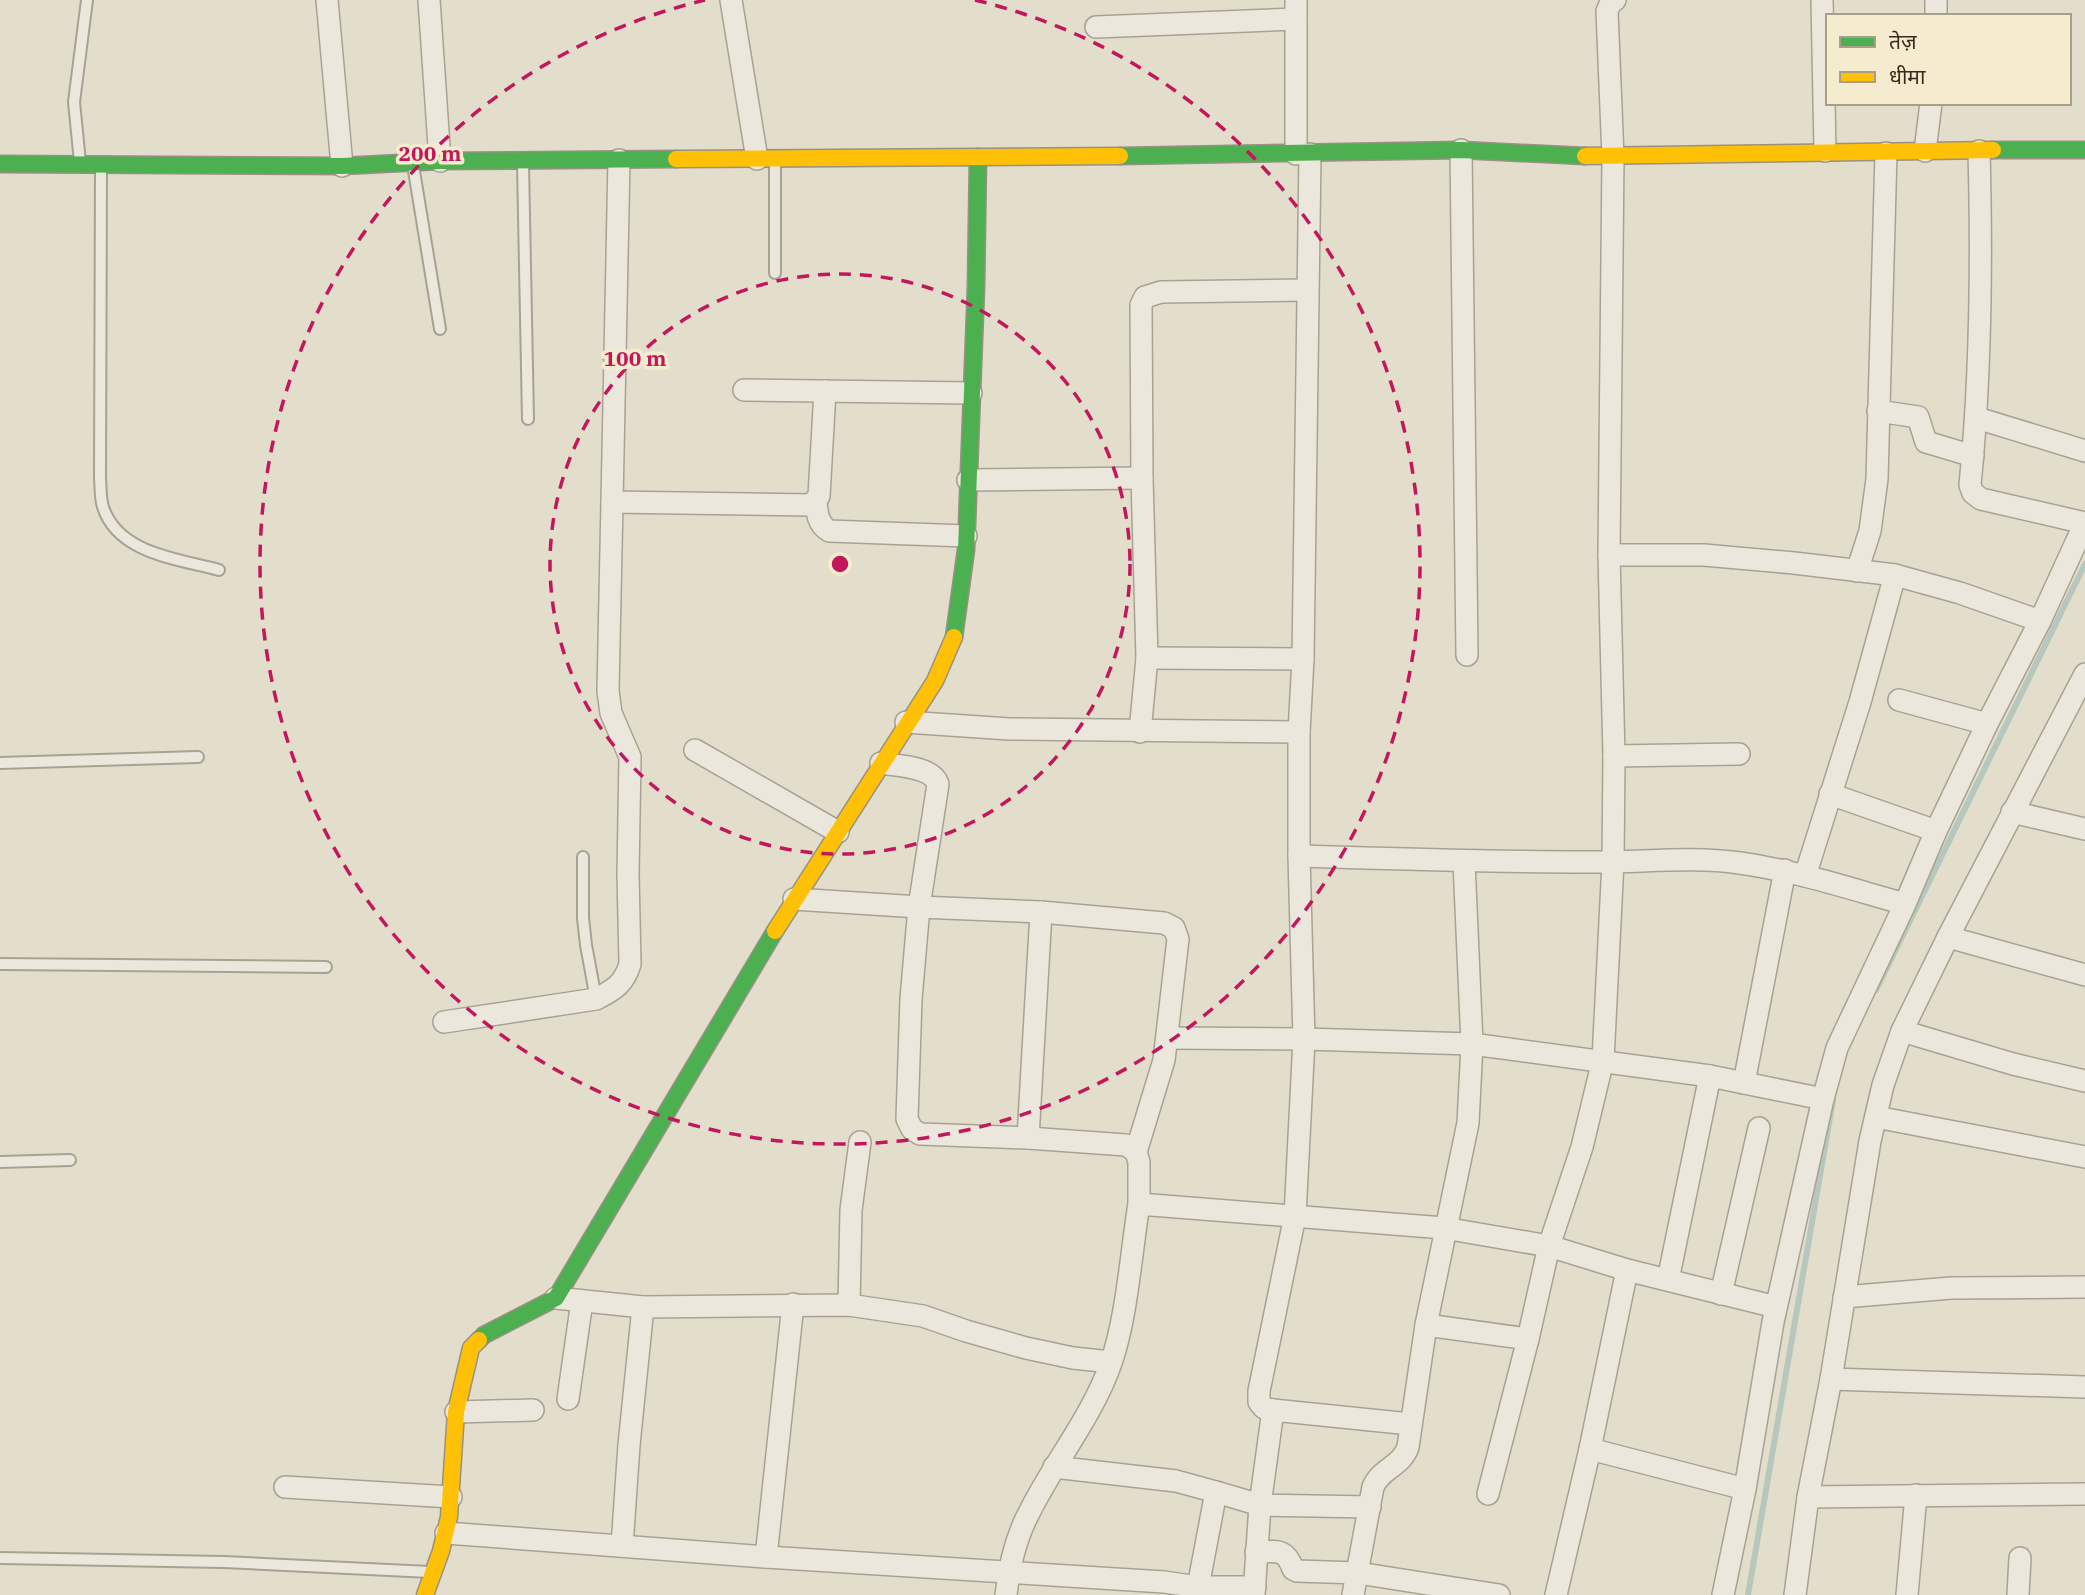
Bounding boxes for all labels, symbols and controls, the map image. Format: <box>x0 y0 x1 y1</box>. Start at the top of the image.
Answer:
legend <box>1826 14 2071 105</box>
text: तेज़ <box>1889 27 1917 55</box>
text: धीमा <box>1889 62 1926 90</box>
text: 200 m <box>398 139 462 167</box>
text: 100 m <box>603 344 667 372</box>
centre of rings <box>828 552 852 576</box>

